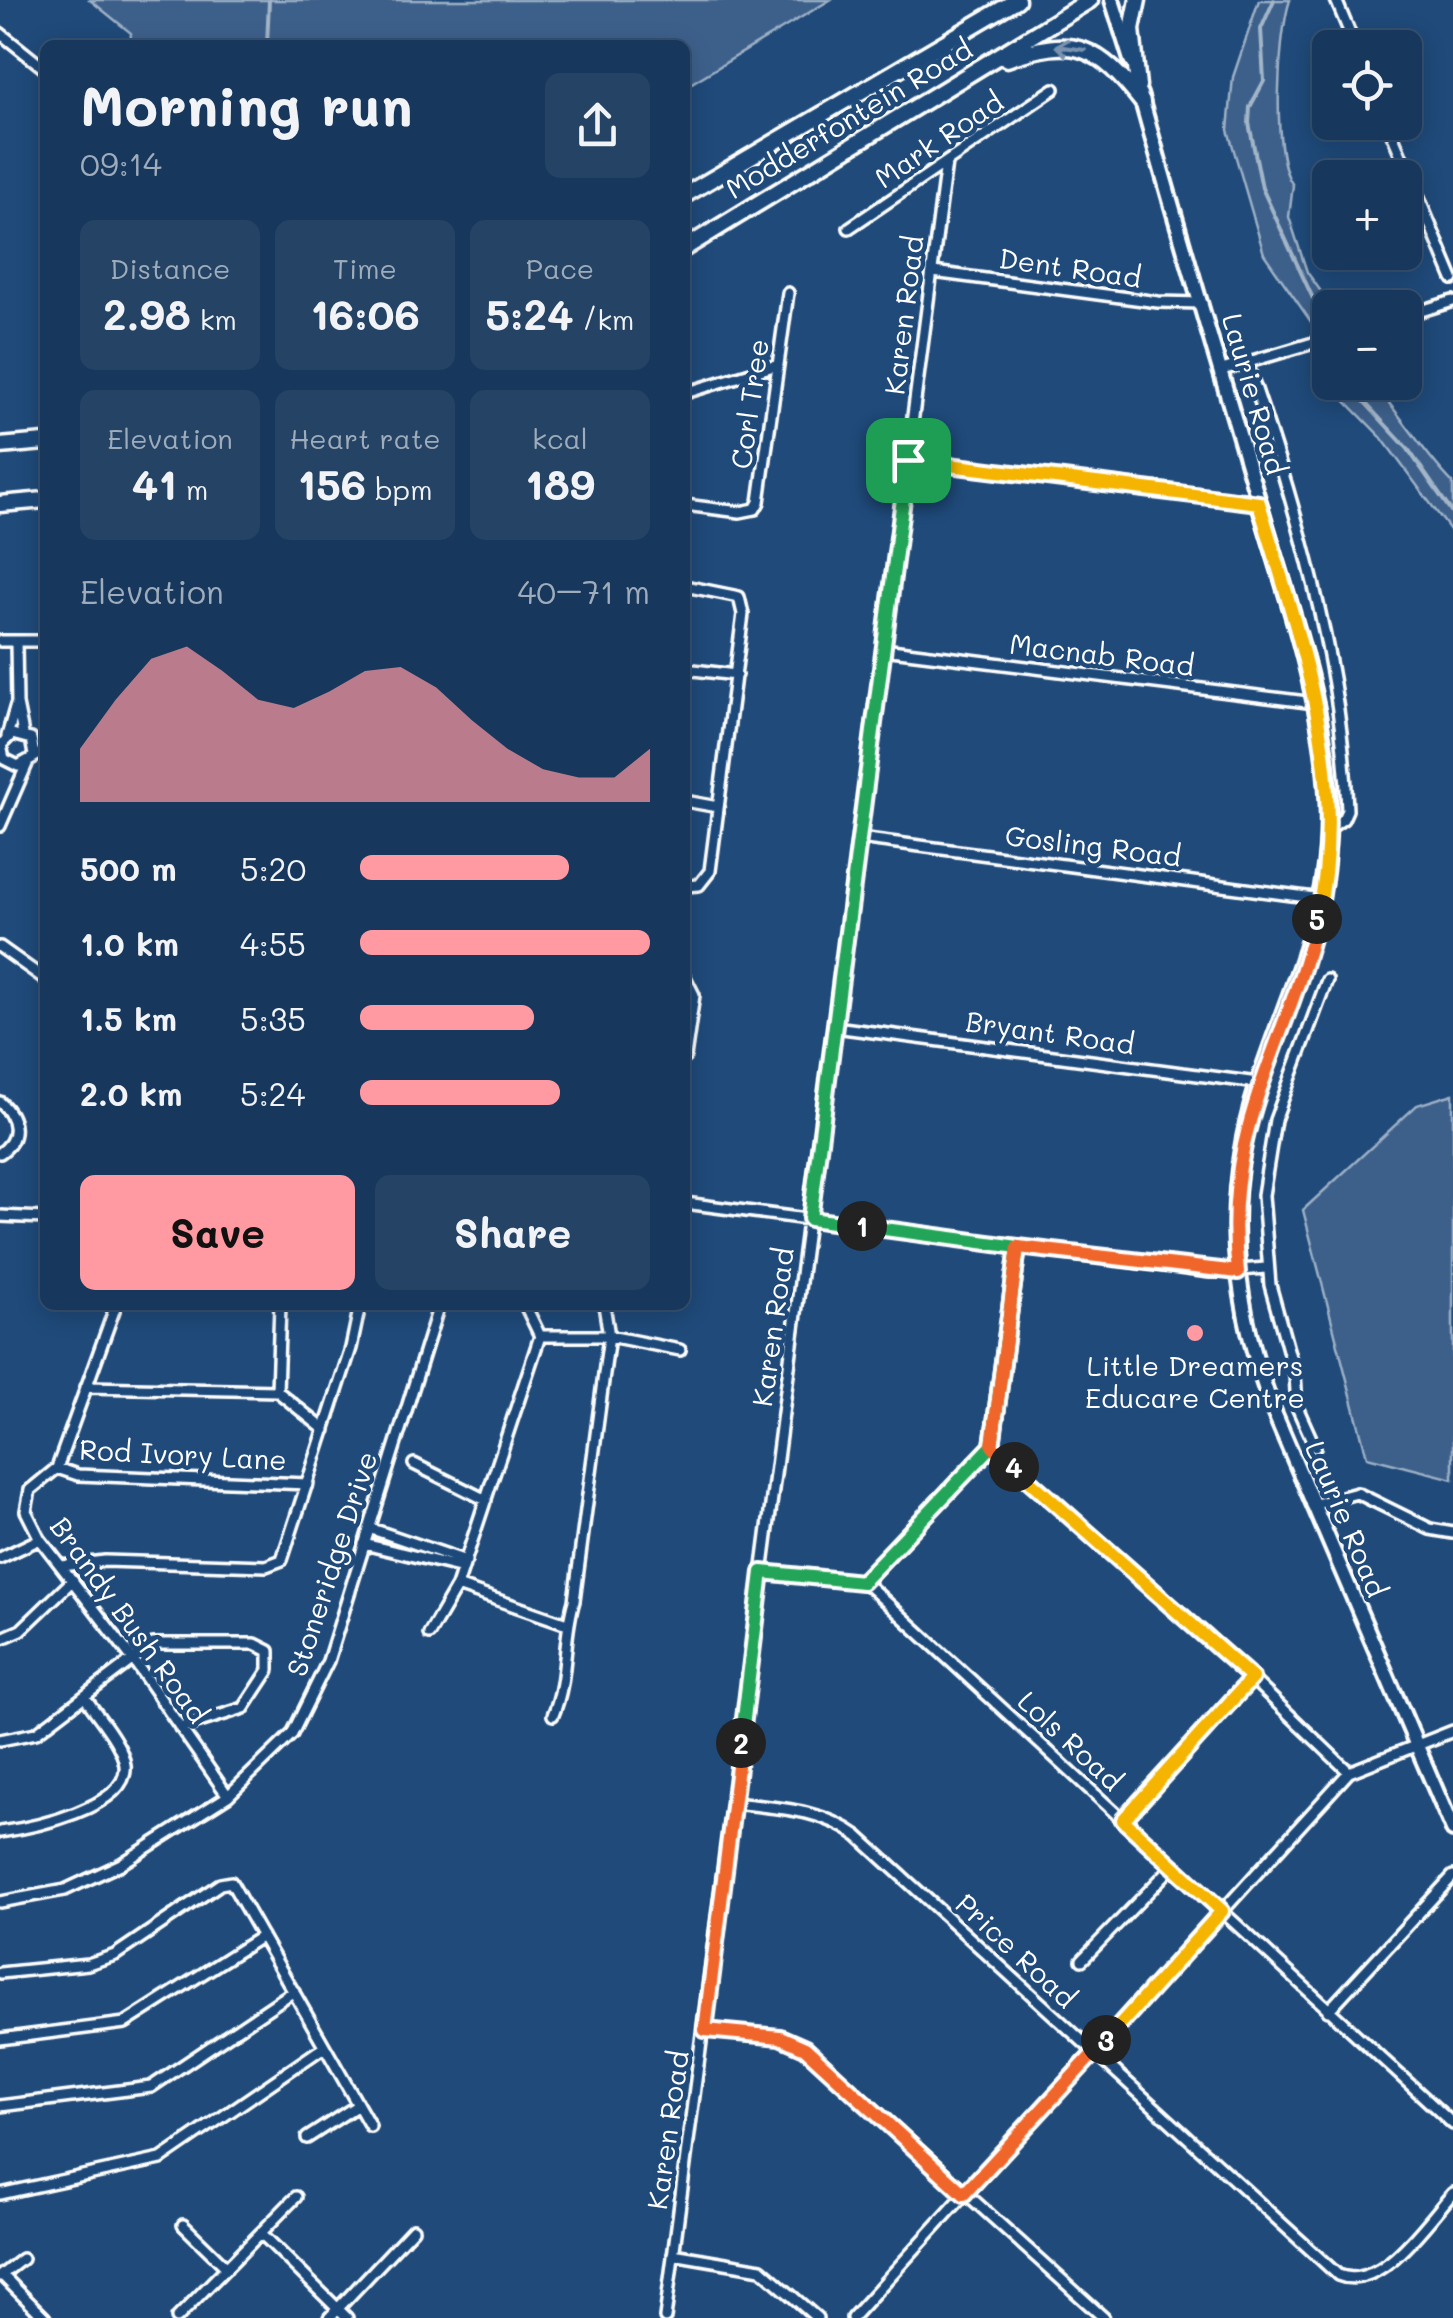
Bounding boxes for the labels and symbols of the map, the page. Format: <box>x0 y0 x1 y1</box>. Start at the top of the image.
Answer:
street label: Modderfontein Road <box>719 30 978 206</box>
one-way arrow <box>1054 38 1087 56</box>
street label: Mark Road <box>867 83 1010 195</box>
street label: Karen Road <box>875 233 931 397</box>
street label: Dent Road <box>997 239 1144 295</box>
street label: Laurie Road <box>1215 309 1295 479</box>
street label: Corl Tree <box>722 337 776 471</box>
pin <box>866 418 951 503</box>
street label: Macnab Road <box>1008 625 1196 683</box>
street label: Gosling Road <box>1003 816 1183 874</box>
pin: 5 <box>1292 894 1342 944</box>
street label: Bryant Road <box>963 1002 1137 1062</box>
pin: 1 <box>837 1201 887 1251</box>
street label: Karen Road <box>743 1245 801 1409</box>
marker: Little Dreamers Educare Centre <box>1184 1322 1206 1344</box>
place label: Little Dreamers Educare Centre <box>1085 1347 1305 1415</box>
street label: Rod Ivory Lane <box>78 1431 288 1477</box>
street label: Laurie Road <box>1298 1435 1396 1602</box>
pin: 4 <box>989 1442 1039 1492</box>
street label: Stoneridge Drive <box>278 1447 384 1681</box>
street label: Brandy Bush Road <box>43 1509 217 1730</box>
street label: Lols Road <box>1011 1683 1131 1798</box>
pin: 2 <box>716 1718 766 1768</box>
street label: Price Road <box>949 1885 1085 2015</box>
pin: 3 <box>1081 2015 1131 2065</box>
street label: Karen Road <box>638 2048 696 2212</box>

